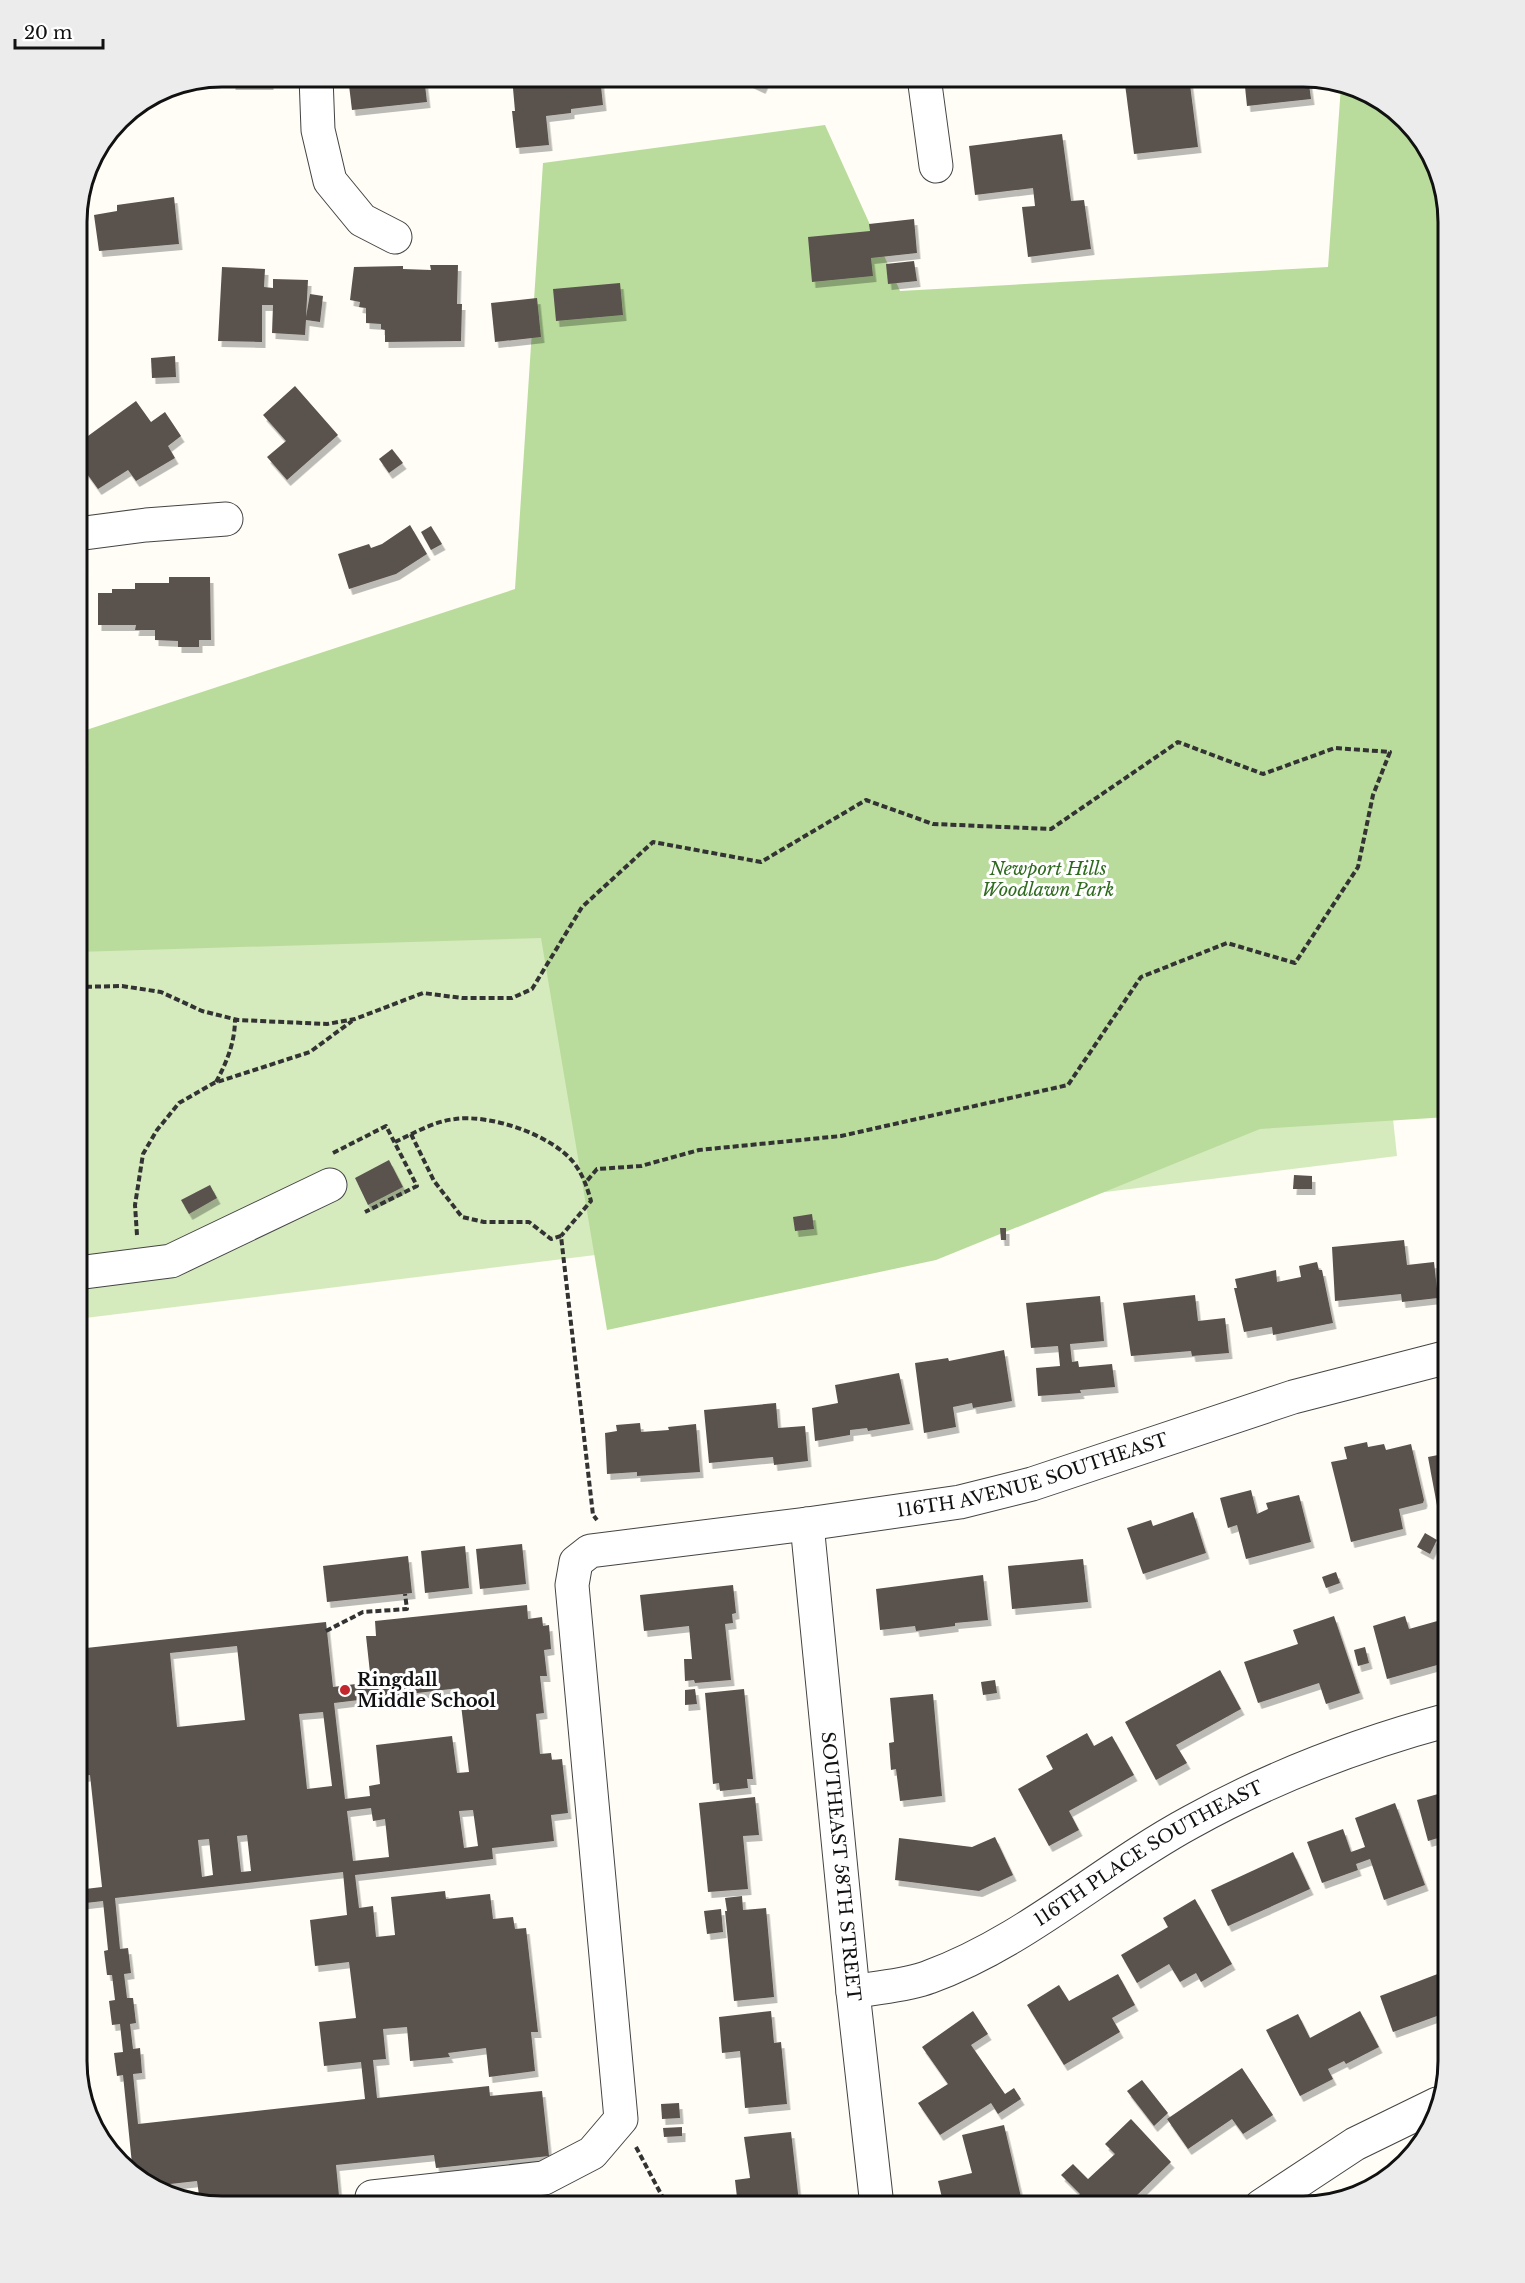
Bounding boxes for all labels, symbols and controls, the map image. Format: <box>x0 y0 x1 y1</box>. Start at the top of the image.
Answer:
scale bar <box>15 12 104 50</box>
text: 20 m <box>24 22 72 44</box>
park label: Newport Hills Woodlawn Park <box>982 858 1114 901</box>
street label: 116TH AVENUE SOUTHEAST <box>895 1428 1171 1522</box>
place label: Ringdall Middle School <box>357 1669 496 1712</box>
marker: Ringdall Middle School <box>338 1683 352 1697</box>
street label: SOUTHEAST 58TH STREET <box>816 1731 865 2003</box>
street label: 116TH PLACE SOUTHEAST <box>1030 1776 1267 1931</box>

